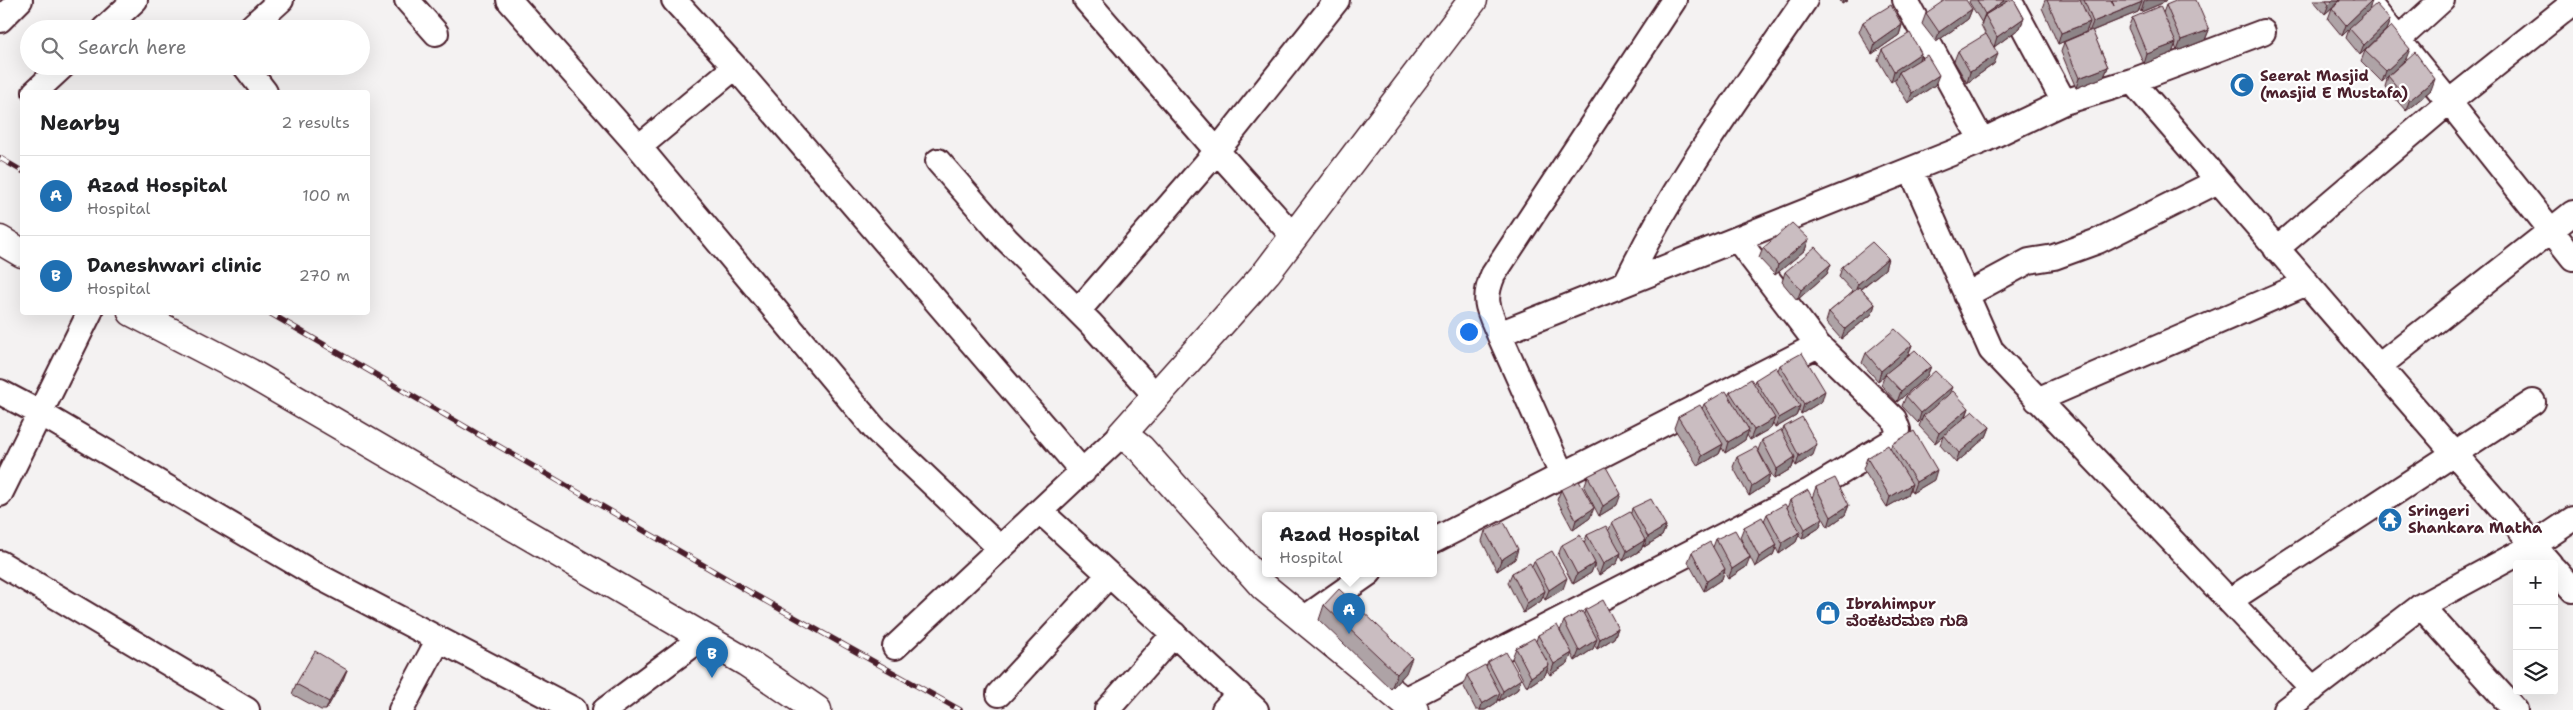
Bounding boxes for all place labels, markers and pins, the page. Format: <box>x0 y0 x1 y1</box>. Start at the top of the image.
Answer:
place label: Seerat Masjid (masjid E Mustafa) <box>2260 66 2408 103</box>
mosque icon: Seerat Masjid (masjid E Mustafa) <box>2229 72 2255 98</box>
place label: Sringeri Shankara Matha <box>2408 501 2543 538</box>
temple icon: Sringeri Shankara Matha <box>2377 507 2403 533</box>
pin: A <box>1333 593 1365 634</box>
place label: Ibrahimpur ವೆಂಕಟರಮಣ ಗುಡಿ <box>1846 594 1969 631</box>
shop icon: Ibrahimpur ವೆಂಕಟರಮಣ ಗುಡಿ <box>1815 600 1841 626</box>
pin: B <box>696 637 728 678</box>

